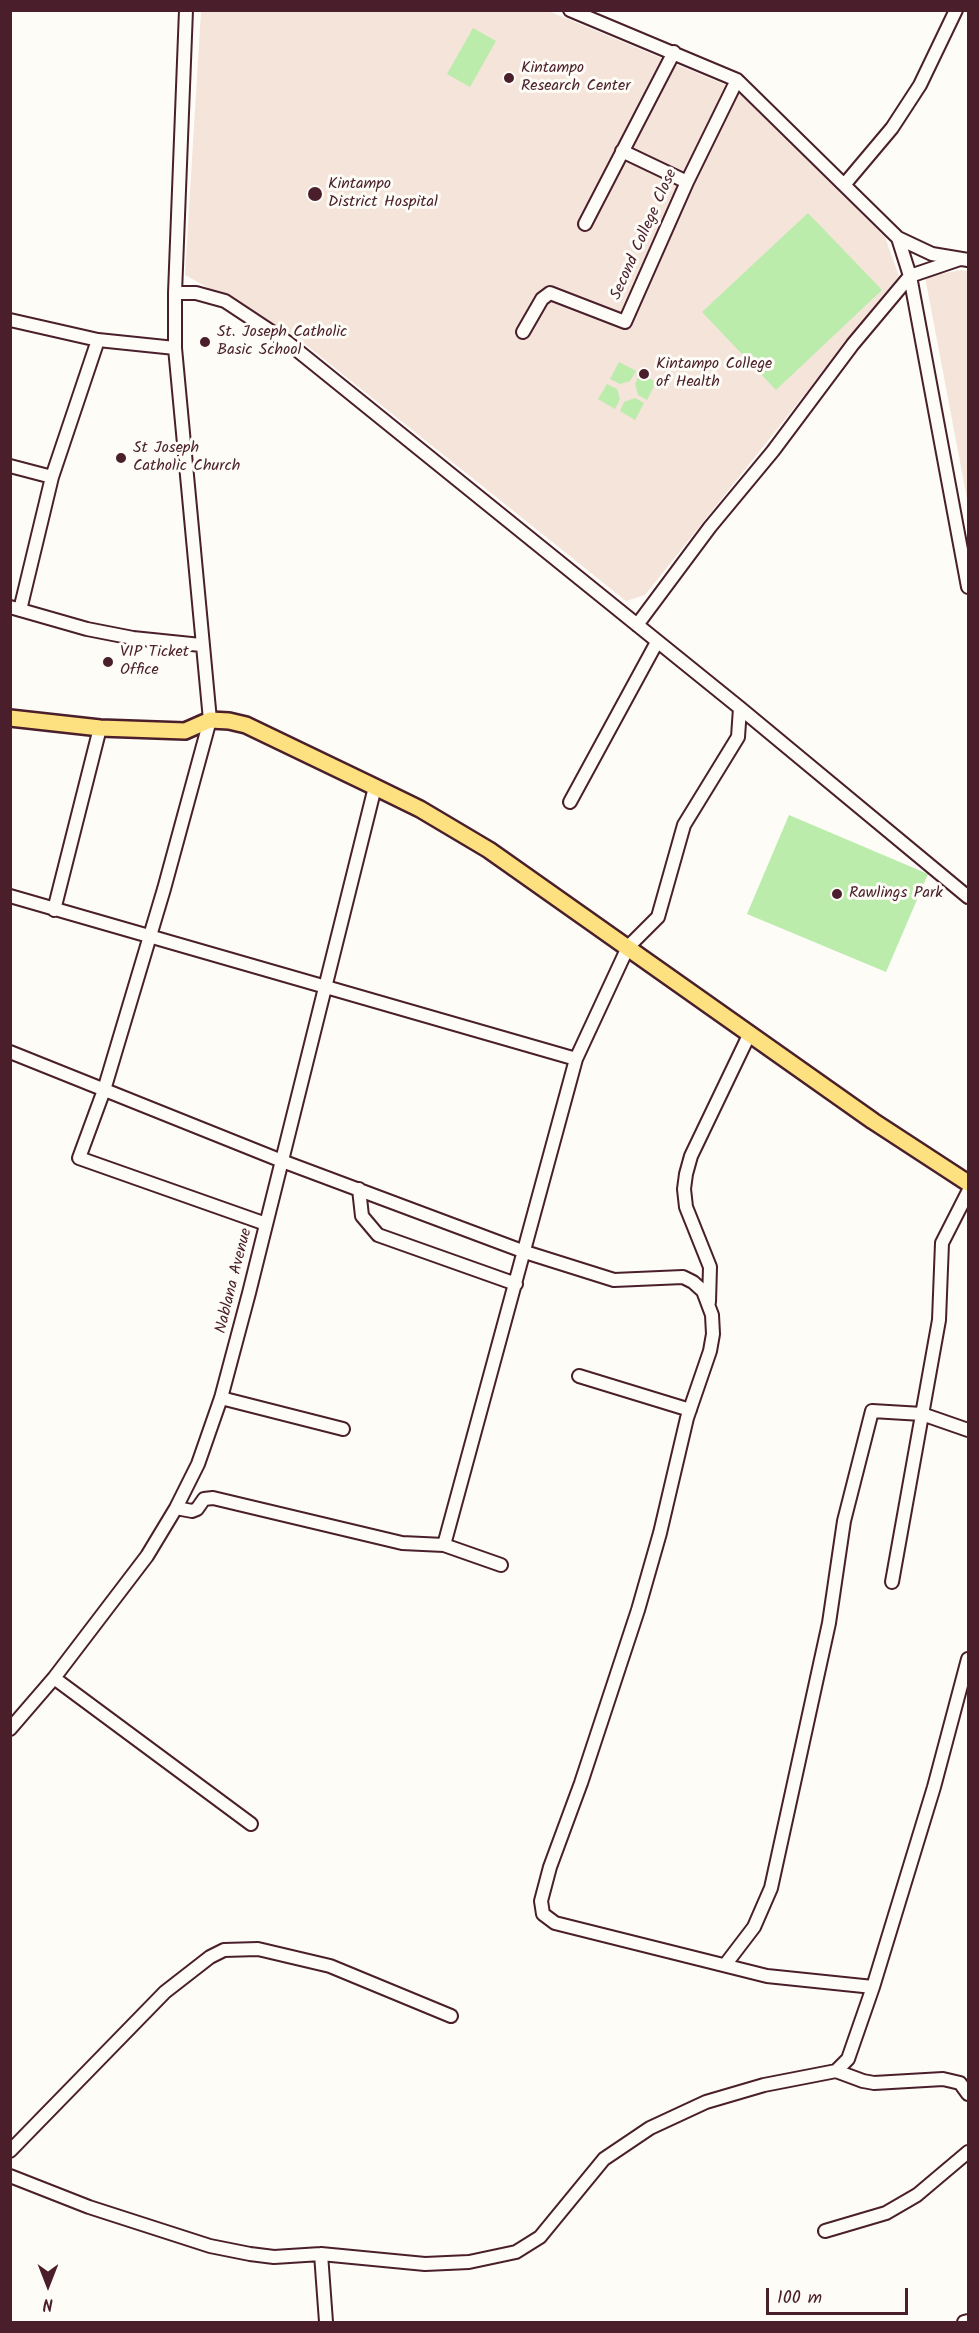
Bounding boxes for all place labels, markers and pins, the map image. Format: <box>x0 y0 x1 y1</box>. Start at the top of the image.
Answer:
place label: Kintampo Research Center <box>521 59 630 97</box>
marker: Kintampo Research Center <box>502 71 516 85</box>
place label: Kintampo District Hospital <box>328 175 438 213</box>
marker: Kintampo District Hospital <box>306 185 324 203</box>
place label: St. Joseph Catholic Basic School <box>217 323 347 361</box>
marker: St. Joseph Catholic Basic School <box>198 335 212 349</box>
place label: Kintampo College of Health <box>656 355 772 393</box>
marker: Kintampo College of Health <box>637 367 651 381</box>
place label: St Joseph Catholic Church <box>133 439 240 477</box>
marker: St Joseph Catholic Church <box>114 451 128 465</box>
place label: VIP Ticket Office <box>120 643 189 681</box>
marker: VIP Ticket Office <box>101 655 115 669</box>
place label: Rawlings Park <box>849 884 943 904</box>
marker: Rawlings Park <box>830 887 844 901</box>

